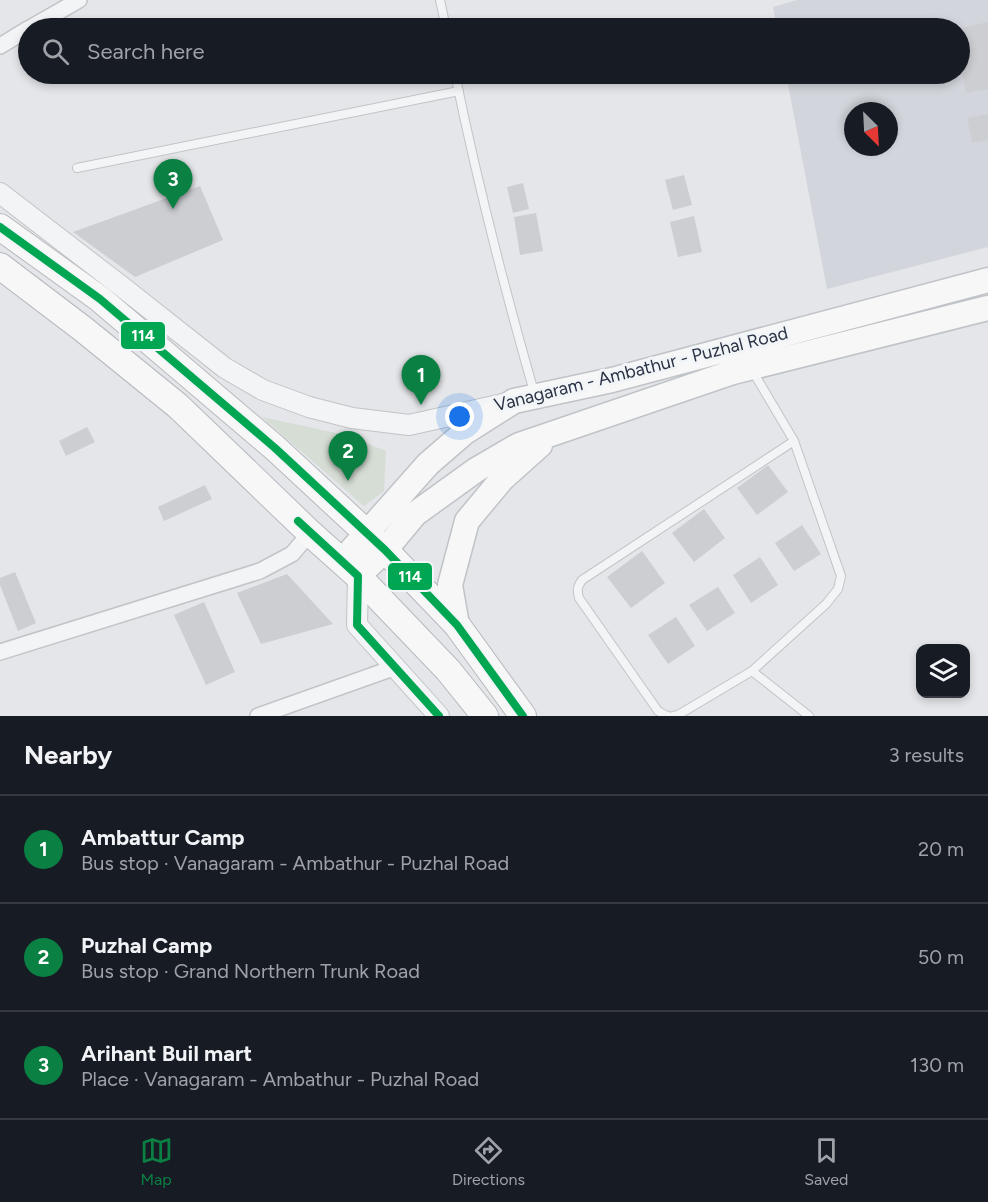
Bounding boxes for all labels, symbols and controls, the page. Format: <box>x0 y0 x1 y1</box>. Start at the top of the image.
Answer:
search box <box>18 18 970 84</box>
icon: search <box>39 35 72 68</box>
text: Search here <box>87 38 205 65</box>
north arrow <box>844 102 898 156</box>
pin: 3 <box>154 160 192 209</box>
line badge: 114 <box>120 321 166 350</box>
street label: Vanagaram - Ambathur - Puzhal Road <box>492 322 790 416</box>
text: 114 <box>131 326 155 345</box>
pin: 1 <box>402 356 440 405</box>
your location <box>445 402 474 431</box>
pin: 2 <box>328 432 368 481</box>
line badge: 114 <box>387 562 433 591</box>
text: 114 <box>398 567 422 586</box>
map controls <box>916 644 970 698</box>
button: layers <box>916 644 970 698</box>
text: Nearby <box>24 739 112 771</box>
text: 3 results <box>889 743 964 767</box>
text: Ambattur Camp <box>81 824 245 851</box>
text: 1 <box>39 837 48 861</box>
text: 20 m <box>918 837 964 861</box>
text: Bus stop · Vanagaram - Ambathur - Puzhal Road <box>81 851 509 875</box>
text: Puzhal Camp <box>81 932 212 959</box>
text: 2 <box>38 945 49 969</box>
text: 50 m <box>918 945 964 969</box>
text: Bus stop · Grand Northern Trunk Road <box>81 959 420 983</box>
text: Arihant Buil mart <box>81 1040 252 1067</box>
text: 3 <box>38 1053 49 1077</box>
text: 130 m <box>910 1053 964 1077</box>
text: Place · Vanagaram - Ambathur - Puzhal Road <box>81 1067 479 1091</box>
tab: Map <box>140 1134 173 1189</box>
tab: Directions <box>452 1134 525 1189</box>
tab: Saved <box>804 1134 848 1189</box>

